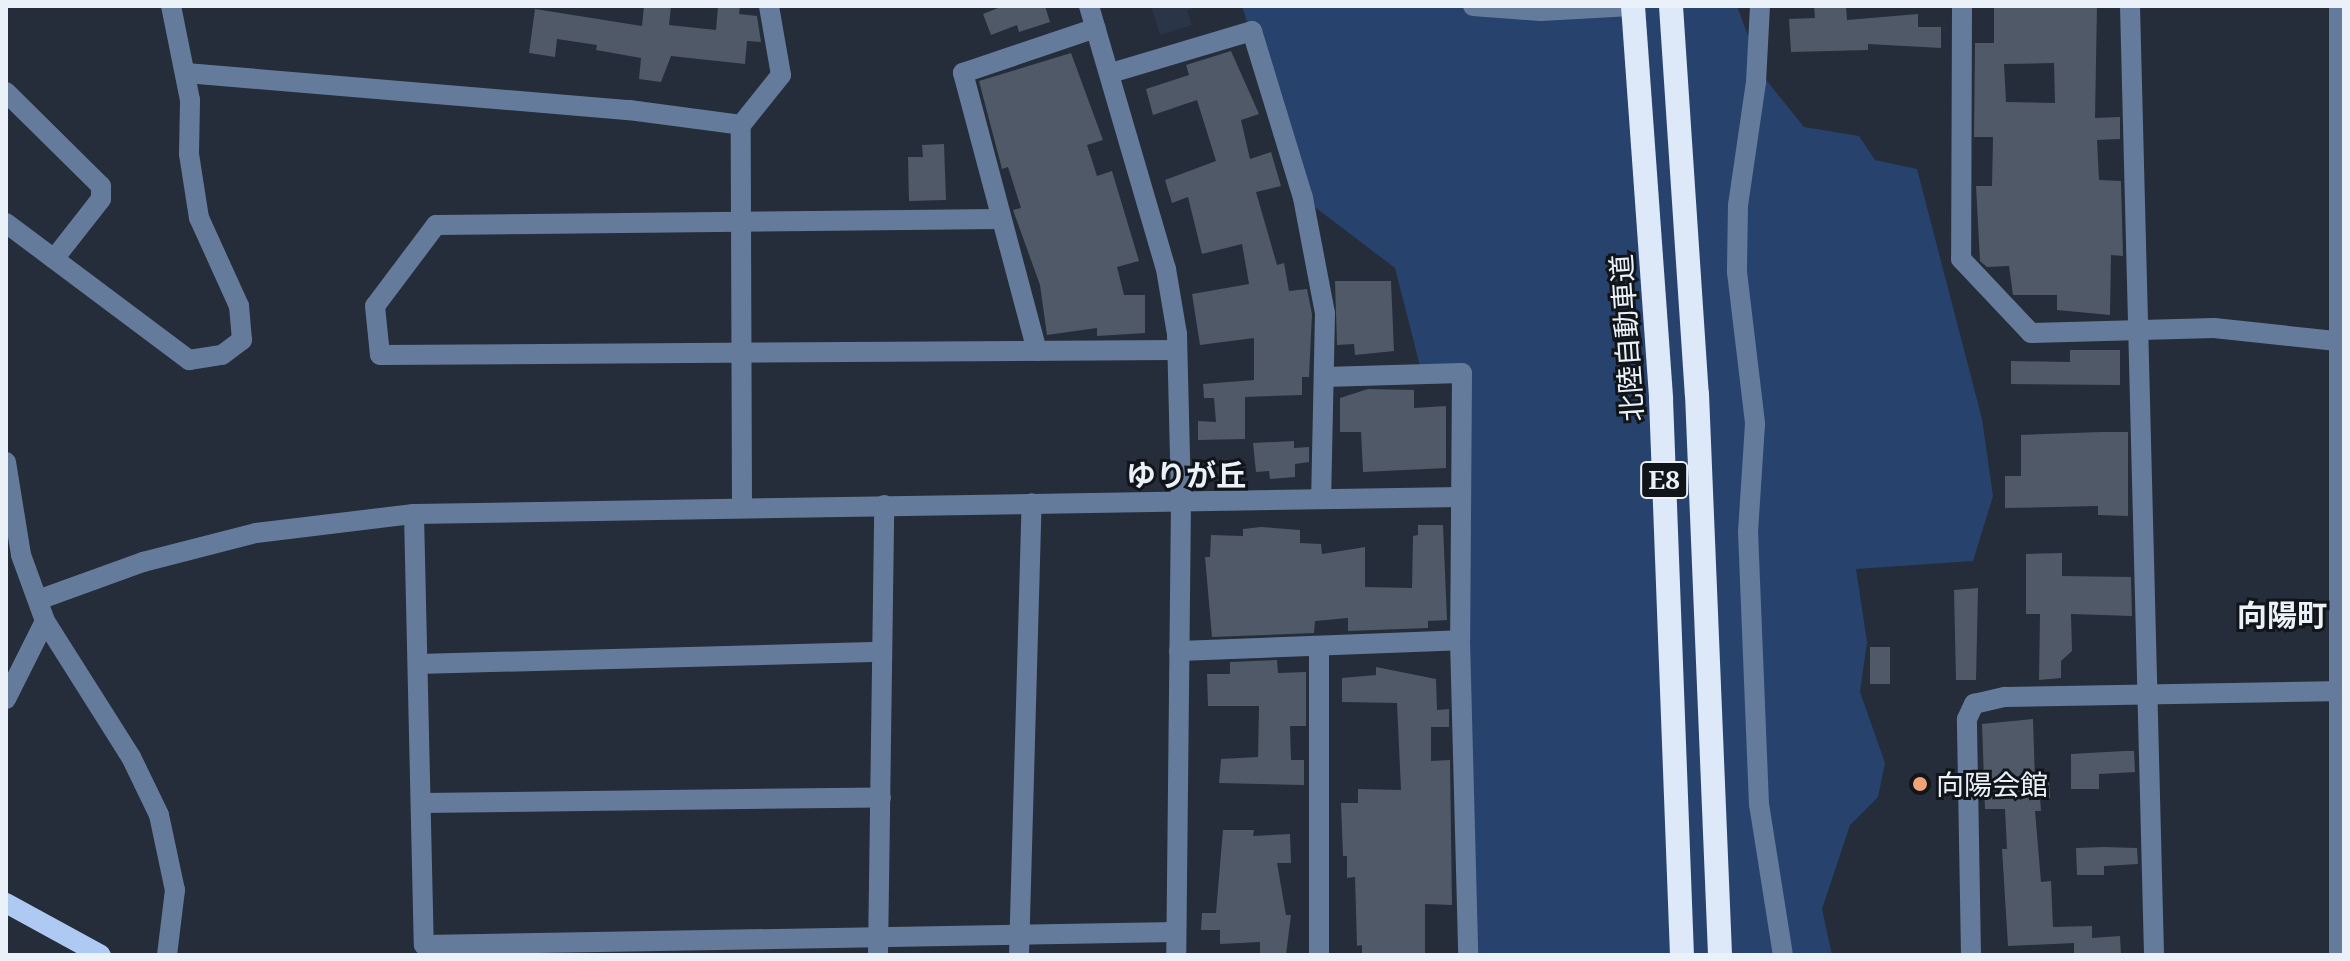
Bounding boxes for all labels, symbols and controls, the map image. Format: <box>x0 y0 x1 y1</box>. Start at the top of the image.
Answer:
street label: 北陸自動車道 <box>1603 253 1649 423</box>
district label: ゆりが丘 <box>1126 457 1246 493</box>
road number: E8 <box>1640 458 1688 502</box>
district label: 向陽町 <box>2237 597 2327 633</box>
place label: 向陽会館 <box>1936 767 2048 801</box>
marker: 向陽会館 <box>1911 775 1929 793</box>

